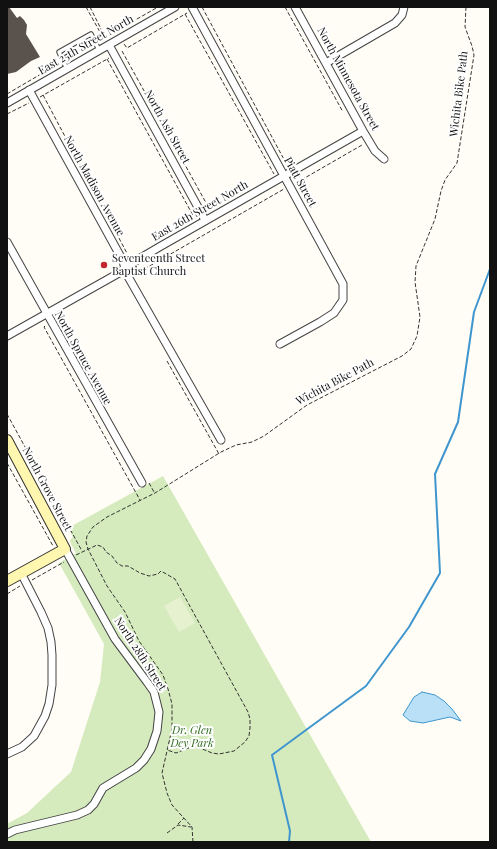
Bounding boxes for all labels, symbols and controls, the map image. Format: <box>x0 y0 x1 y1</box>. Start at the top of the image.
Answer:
street label: East 25th Street North <box>36 12 136 78</box>
street label: North Minnesota Street <box>314 25 382 133</box>
street label: Wichita Bike Path <box>447 50 471 138</box>
street label: North Ash Street <box>141 88 193 166</box>
street label: North Madison Avenue <box>61 133 127 239</box>
street label: Piatt Street <box>281 155 319 209</box>
street label: East 26th Street North <box>150 178 250 244</box>
place label: Seventeenth Street Baptist Church <box>112 252 205 278</box>
marker: Seventeenth Street Baptist Church <box>99 260 109 270</box>
street label: North Spruce Avenue <box>52 309 114 407</box>
street label: Wichita Bike Path <box>294 356 376 408</box>
street label: North Grove Street <box>19 445 75 533</box>
street label: North 28th Street <box>111 615 169 693</box>
park label: Dr. Glen Dey Park <box>170 724 214 750</box>

